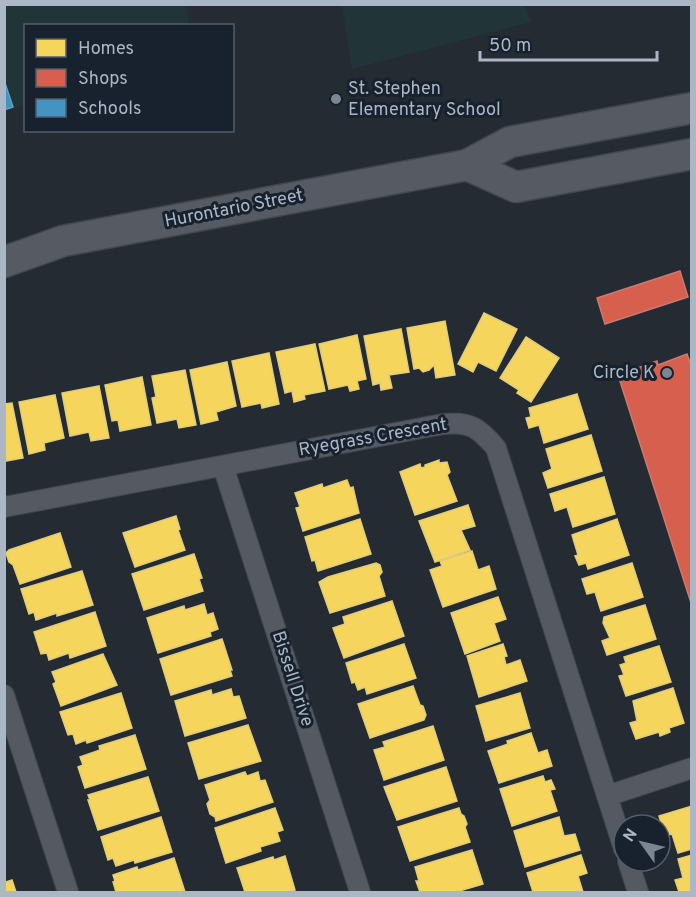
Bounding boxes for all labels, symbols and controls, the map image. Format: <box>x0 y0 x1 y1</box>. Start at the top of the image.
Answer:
legend <box>24 24 234 132</box>
scale bar <box>480 24 657 62</box>
text: 50 m <box>489 35 531 58</box>
text: Homes <box>78 38 134 61</box>
text: Shops <box>78 68 128 91</box>
place label: St. Stephen Elementary School <box>348 78 501 122</box>
marker: St. Stephen Elementary School <box>329 92 343 106</box>
text: Schools <box>78 98 141 121</box>
street label: Hurontario Street <box>163 184 305 234</box>
place label: Circle K <box>593 362 655 385</box>
marker: Circle K <box>660 366 674 380</box>
street label: Ryegrass Crescent <box>297 414 449 462</box>
street label: Bissell Drive <box>266 628 318 730</box>
north arrow <box>612 813 672 873</box>
text: N <box>620 825 643 846</box>

